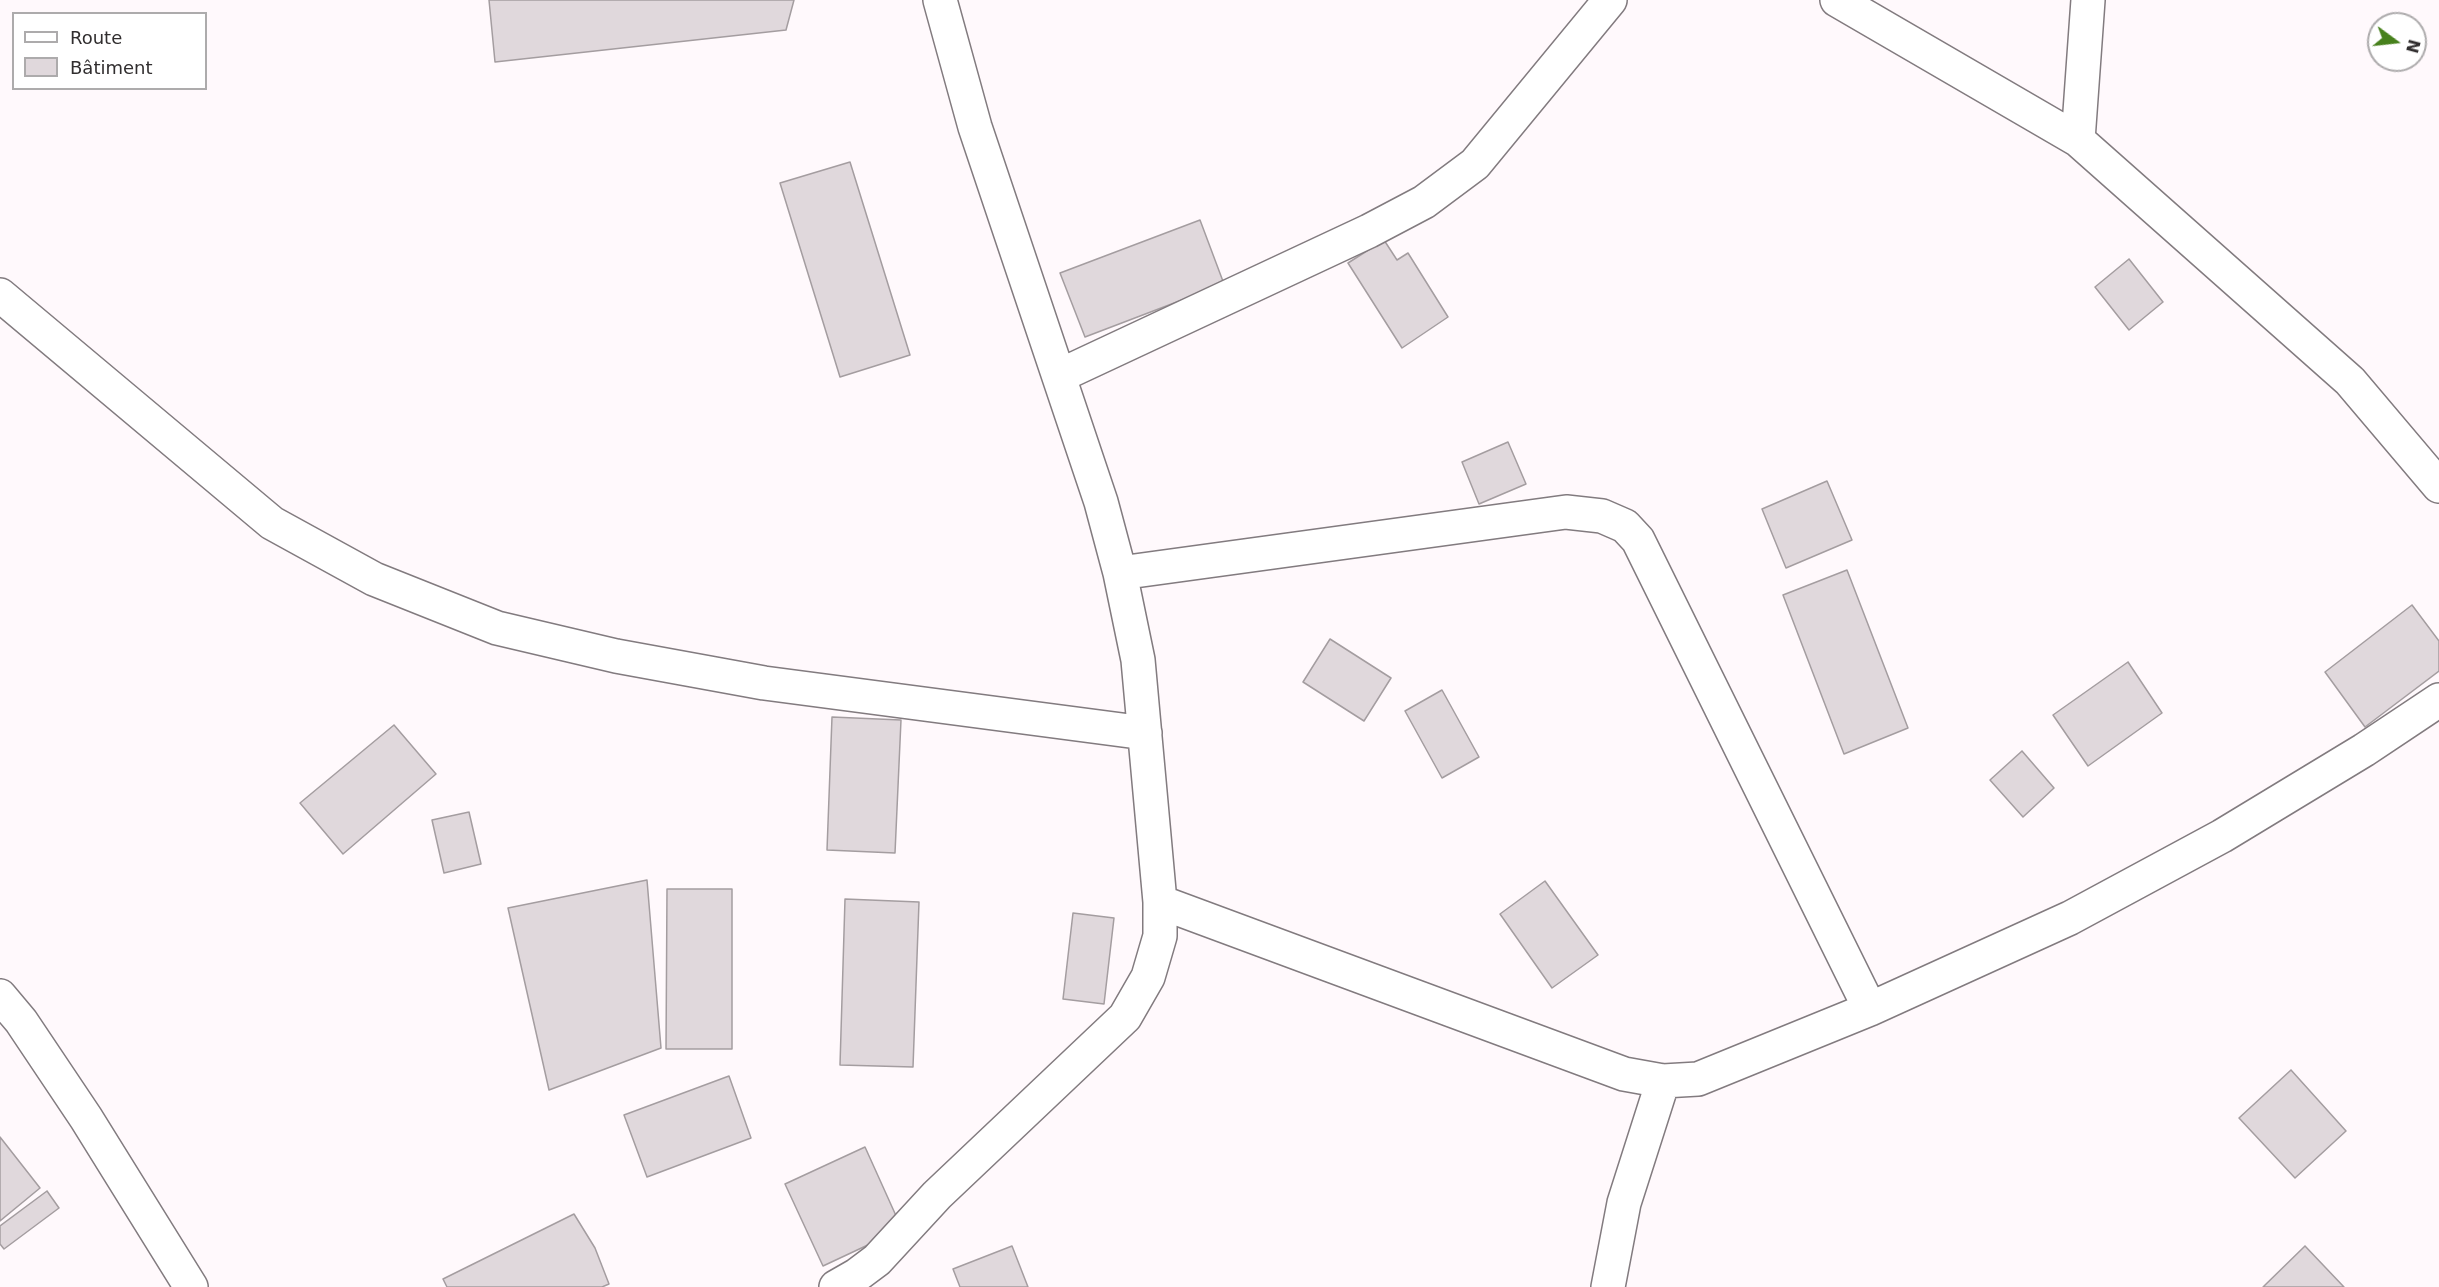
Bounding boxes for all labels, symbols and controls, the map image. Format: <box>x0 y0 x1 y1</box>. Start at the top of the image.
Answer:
legend <box>12 12 207 90</box>
north arrow <box>2367 12 2427 72</box>
text: Route <box>70 27 122 48</box>
text: N <box>2402 37 2424 55</box>
text: Bâtiment <box>70 57 153 78</box>

